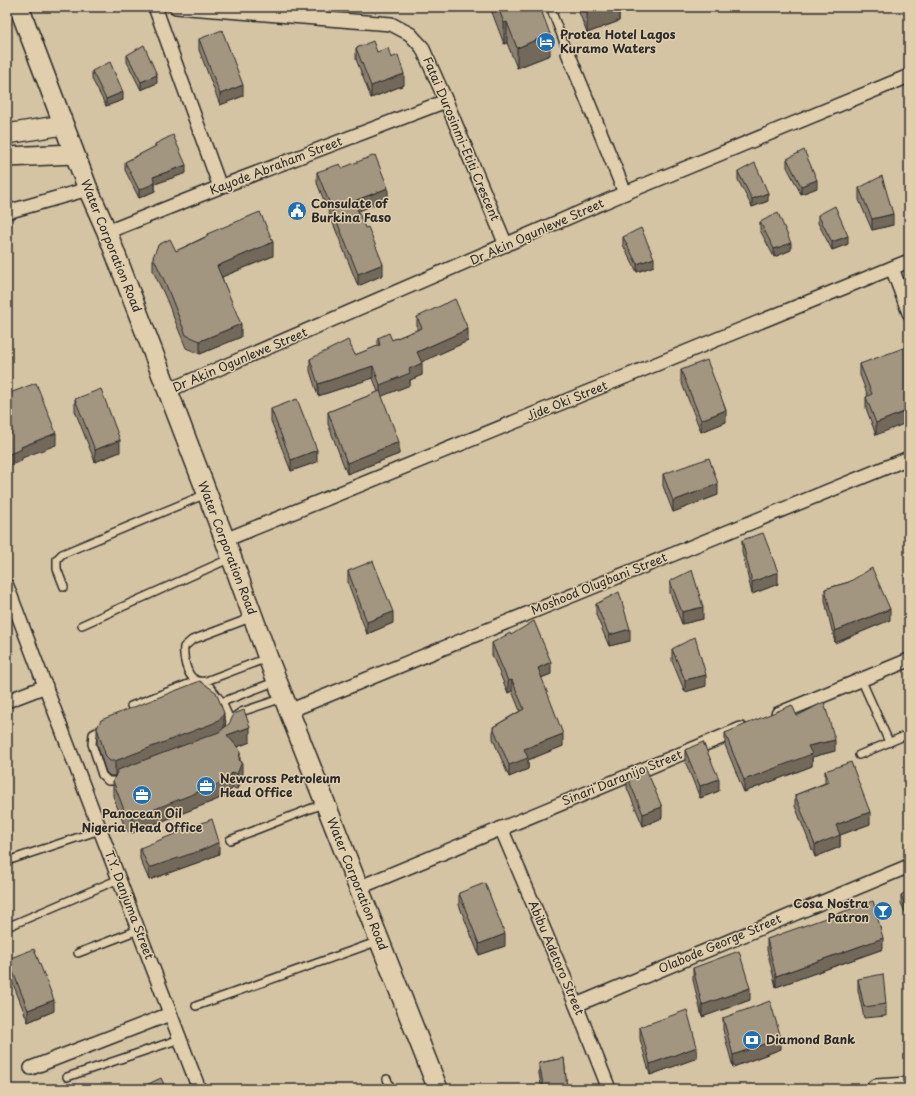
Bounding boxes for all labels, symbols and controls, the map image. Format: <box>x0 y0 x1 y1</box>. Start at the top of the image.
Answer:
place label: Protea Hotel Lagos Kuramo Waters <box>560 25 676 57</box>
hotel icon: Protea Hotel Lagos Kuramo Waters <box>535 31 557 53</box>
street label: Fatai Durosinmi-Etiti Crescent <box>419 54 505 223</box>
street label: Kayode Abraham Street <box>207 131 345 199</box>
street label: Water Corporation Road <box>77 176 147 315</box>
street label: Dr Akin Ogunlewe Street <box>467 193 607 269</box>
place label: Consulate of Burkina Faso <box>311 194 391 226</box>
public building icon: Consulate of Burkina Faso <box>286 200 308 222</box>
street label: Dr Akin Ogunlewe Street <box>169 322 310 396</box>
street label: Jide Oki Street <box>524 376 610 424</box>
street label: Water Corporation Road <box>194 478 262 617</box>
street label: Moshood Olugbani Street <box>528 548 669 619</box>
street label: Sinari Daranijo Street <box>559 745 685 809</box>
place label: Newcross Petroleum Head Office <box>220 769 341 801</box>
office icon: Newcross Petroleum Head Office <box>195 775 217 797</box>
office icon: Panocean Oil Nigeria Head Office <box>131 784 153 806</box>
place label: Panocean Oil Nigeria Head Office <box>82 804 203 836</box>
street label: Water Corporation Road <box>323 814 393 953</box>
street label: T.Y. Danjuma Street <box>101 847 159 962</box>
place label: Cosa Nostra Patron <box>793 894 870 926</box>
street label: Abibu Adetoro Street <box>525 898 589 1018</box>
bar icon: Cosa Nostra Patron <box>872 900 894 922</box>
street label: Olabode George Street <box>655 909 784 977</box>
bank icon: Diamond Bank <box>741 1029 763 1051</box>
place label: Diamond Bank <box>766 1030 855 1048</box>

